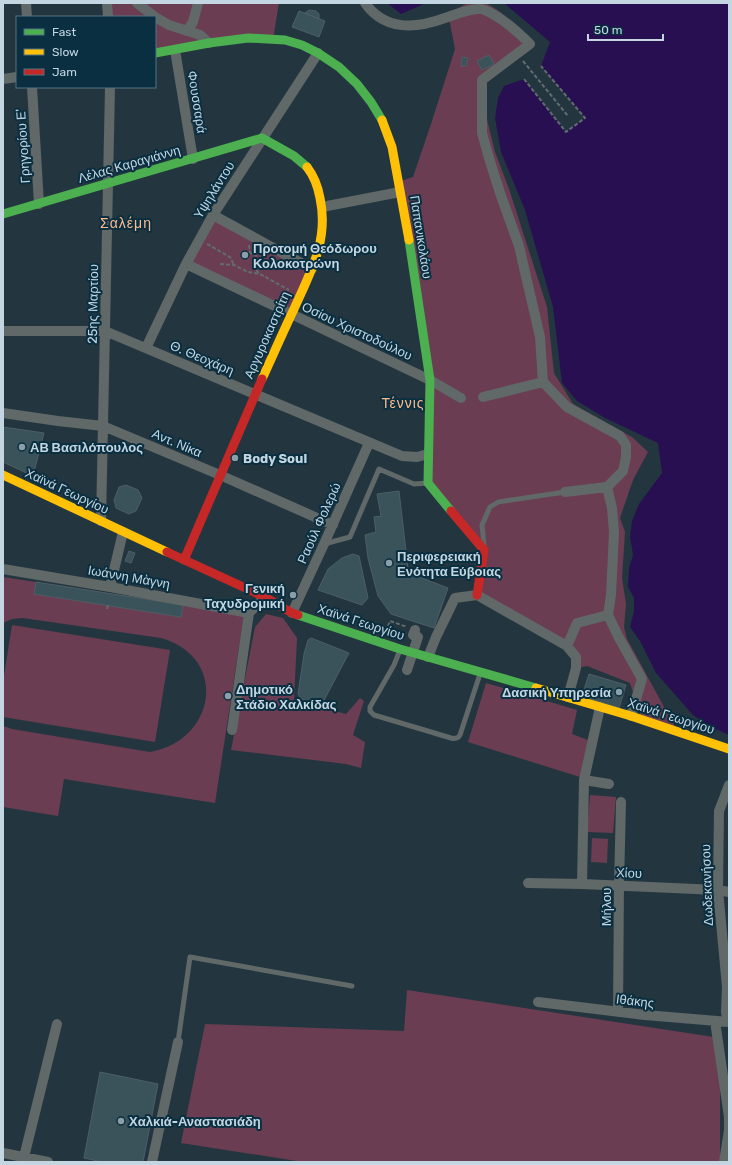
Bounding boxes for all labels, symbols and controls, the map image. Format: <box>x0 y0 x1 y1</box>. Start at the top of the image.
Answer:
legend <box>16 16 156 88</box>
scale bar <box>588 16 663 42</box>
text: 50 m <box>594 23 622 37</box>
text: Fast <box>52 25 76 39</box>
text: Slow <box>52 45 79 59</box>
text: Jam <box>52 65 77 79</box>
street label: Φουσσαρά <box>185 70 209 135</box>
street label: Γρηγορίου Ε' <box>13 108 33 184</box>
street label: Λέλας Καραγιάννη <box>76 142 182 186</box>
street label: Υψηλάντου <box>190 159 238 221</box>
street label: Παπανικολάου <box>407 194 435 280</box>
district label: Σαλέμη <box>100 215 152 232</box>
place label: Προτομή Θεόδωρου Κολοκοτρώνη <box>253 241 377 271</box>
marker: Προτομή Θεόδωρου Κολοκοτρώνη <box>240 250 250 260</box>
street label: 25ης Μαρτίου <box>85 264 101 344</box>
street label: Αργυροκαστρίτη <box>241 289 293 381</box>
street label: Οσίου Χριστοδούλου <box>299 299 415 363</box>
street label: Θ. Θεοχάρη <box>168 338 236 378</box>
district label: Τέννις <box>381 395 425 412</box>
street label: Αντ. Νίκα <box>150 426 205 460</box>
place label: ΑΒ Βασιλόπουλος <box>30 440 143 455</box>
marker: ΑΒ Βασιλόπουλος <box>17 442 27 452</box>
place label: Body Soul <box>243 451 307 466</box>
marker: Body Soul <box>230 453 240 463</box>
street label: Χαϊνά Γεωργίου <box>23 465 111 517</box>
street label: Ραούλ Φολερώ <box>294 480 344 566</box>
place label: Περιφερειακή Ενότητα Εύβοιας <box>397 549 501 579</box>
marker: Περιφερειακή Ενότητα Εύβοιας <box>384 558 394 568</box>
street label: Ιωάννη Μὰγνη <box>87 562 171 592</box>
place label: Γενική Ταχυδρομική <box>204 581 285 611</box>
marker: Γενική Ταχυδρομική <box>288 590 298 600</box>
street label: Χαϊνά Γεωργίου <box>316 601 406 643</box>
place label: Δημοτικό Στάδιο Χαλκίδας <box>236 682 337 712</box>
place label: Δασική Υπηρεσία <box>502 685 611 700</box>
marker: Δασική Υπηρεσία <box>614 687 624 697</box>
marker: Δημοτικό Στάδιο Χαλκίδας <box>223 691 233 701</box>
street label: Χαϊνά Γεωργίου <box>626 695 716 737</box>
street label: Δωδεκανήσου <box>698 844 716 926</box>
street label: Χίου <box>616 865 642 881</box>
street label: Μήλου <box>599 888 614 926</box>
street label: Ιθάκης <box>615 991 655 1011</box>
place label: Χαλκιά-Αναστασιάδη <box>129 1114 261 1129</box>
marker: Χαλκιά-Αναστασιάδη <box>116 1116 126 1126</box>

